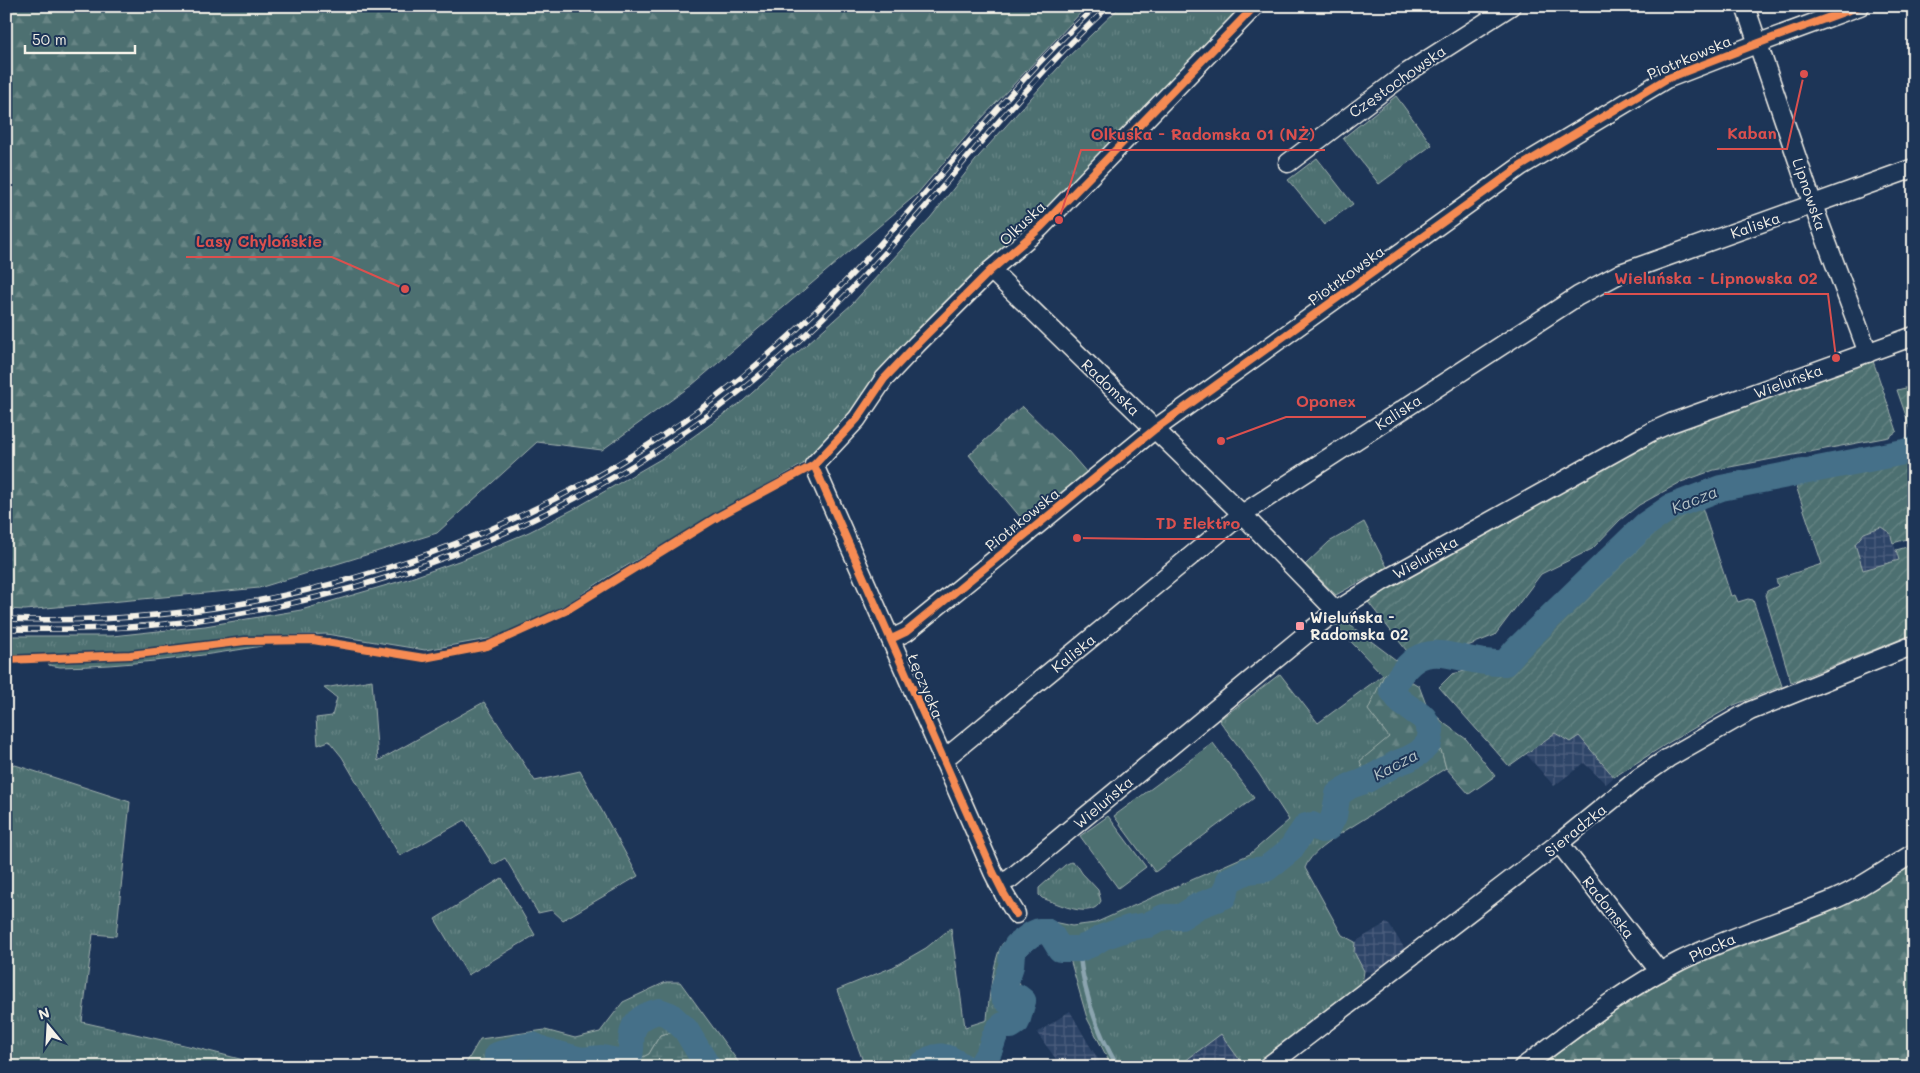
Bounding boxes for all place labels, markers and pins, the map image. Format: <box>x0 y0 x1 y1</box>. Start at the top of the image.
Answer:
callout: Kaban <box>1717 118 1787 149</box>
callout: Olkuska - Radomska 01 (NŻ) <box>1081 119 1325 150</box>
callout: Lasy Chylońskie <box>186 226 332 257</box>
callout: Wieluńska - Lipnowska 02 <box>1604 263 1828 294</box>
callout: Oponex <box>1286 386 1366 417</box>
callout: TD Elektro <box>1146 508 1250 539</box>
place label: Wieluńska - Radomska 02 <box>1310 607 1408 644</box>
marker: Wieluńska - Radomska 02 <box>1294 620 1306 632</box>

